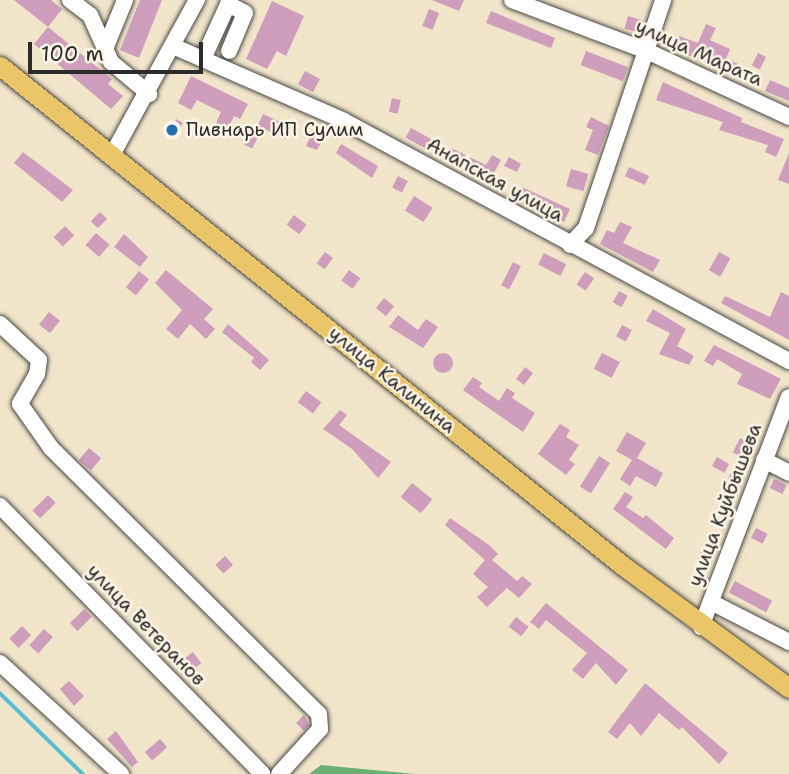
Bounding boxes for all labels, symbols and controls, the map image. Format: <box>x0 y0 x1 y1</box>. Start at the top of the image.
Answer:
street label: улица Марата <box>632 15 766 91</box>
scale bar <box>32 28 206 72</box>
text: 100 m <box>41 40 104 68</box>
place label: Пивнарь ИП Сулим <box>186 119 363 141</box>
marker: Пивнарь ИП Сулим <box>164 122 180 138</box>
street label: Анапская улица <box>423 133 567 227</box>
street label: улица Калинина <box>324 322 460 438</box>
street label: улица Куйбышева <box>683 420 767 590</box>
street label: улица Ветеранов <box>82 560 210 690</box>

